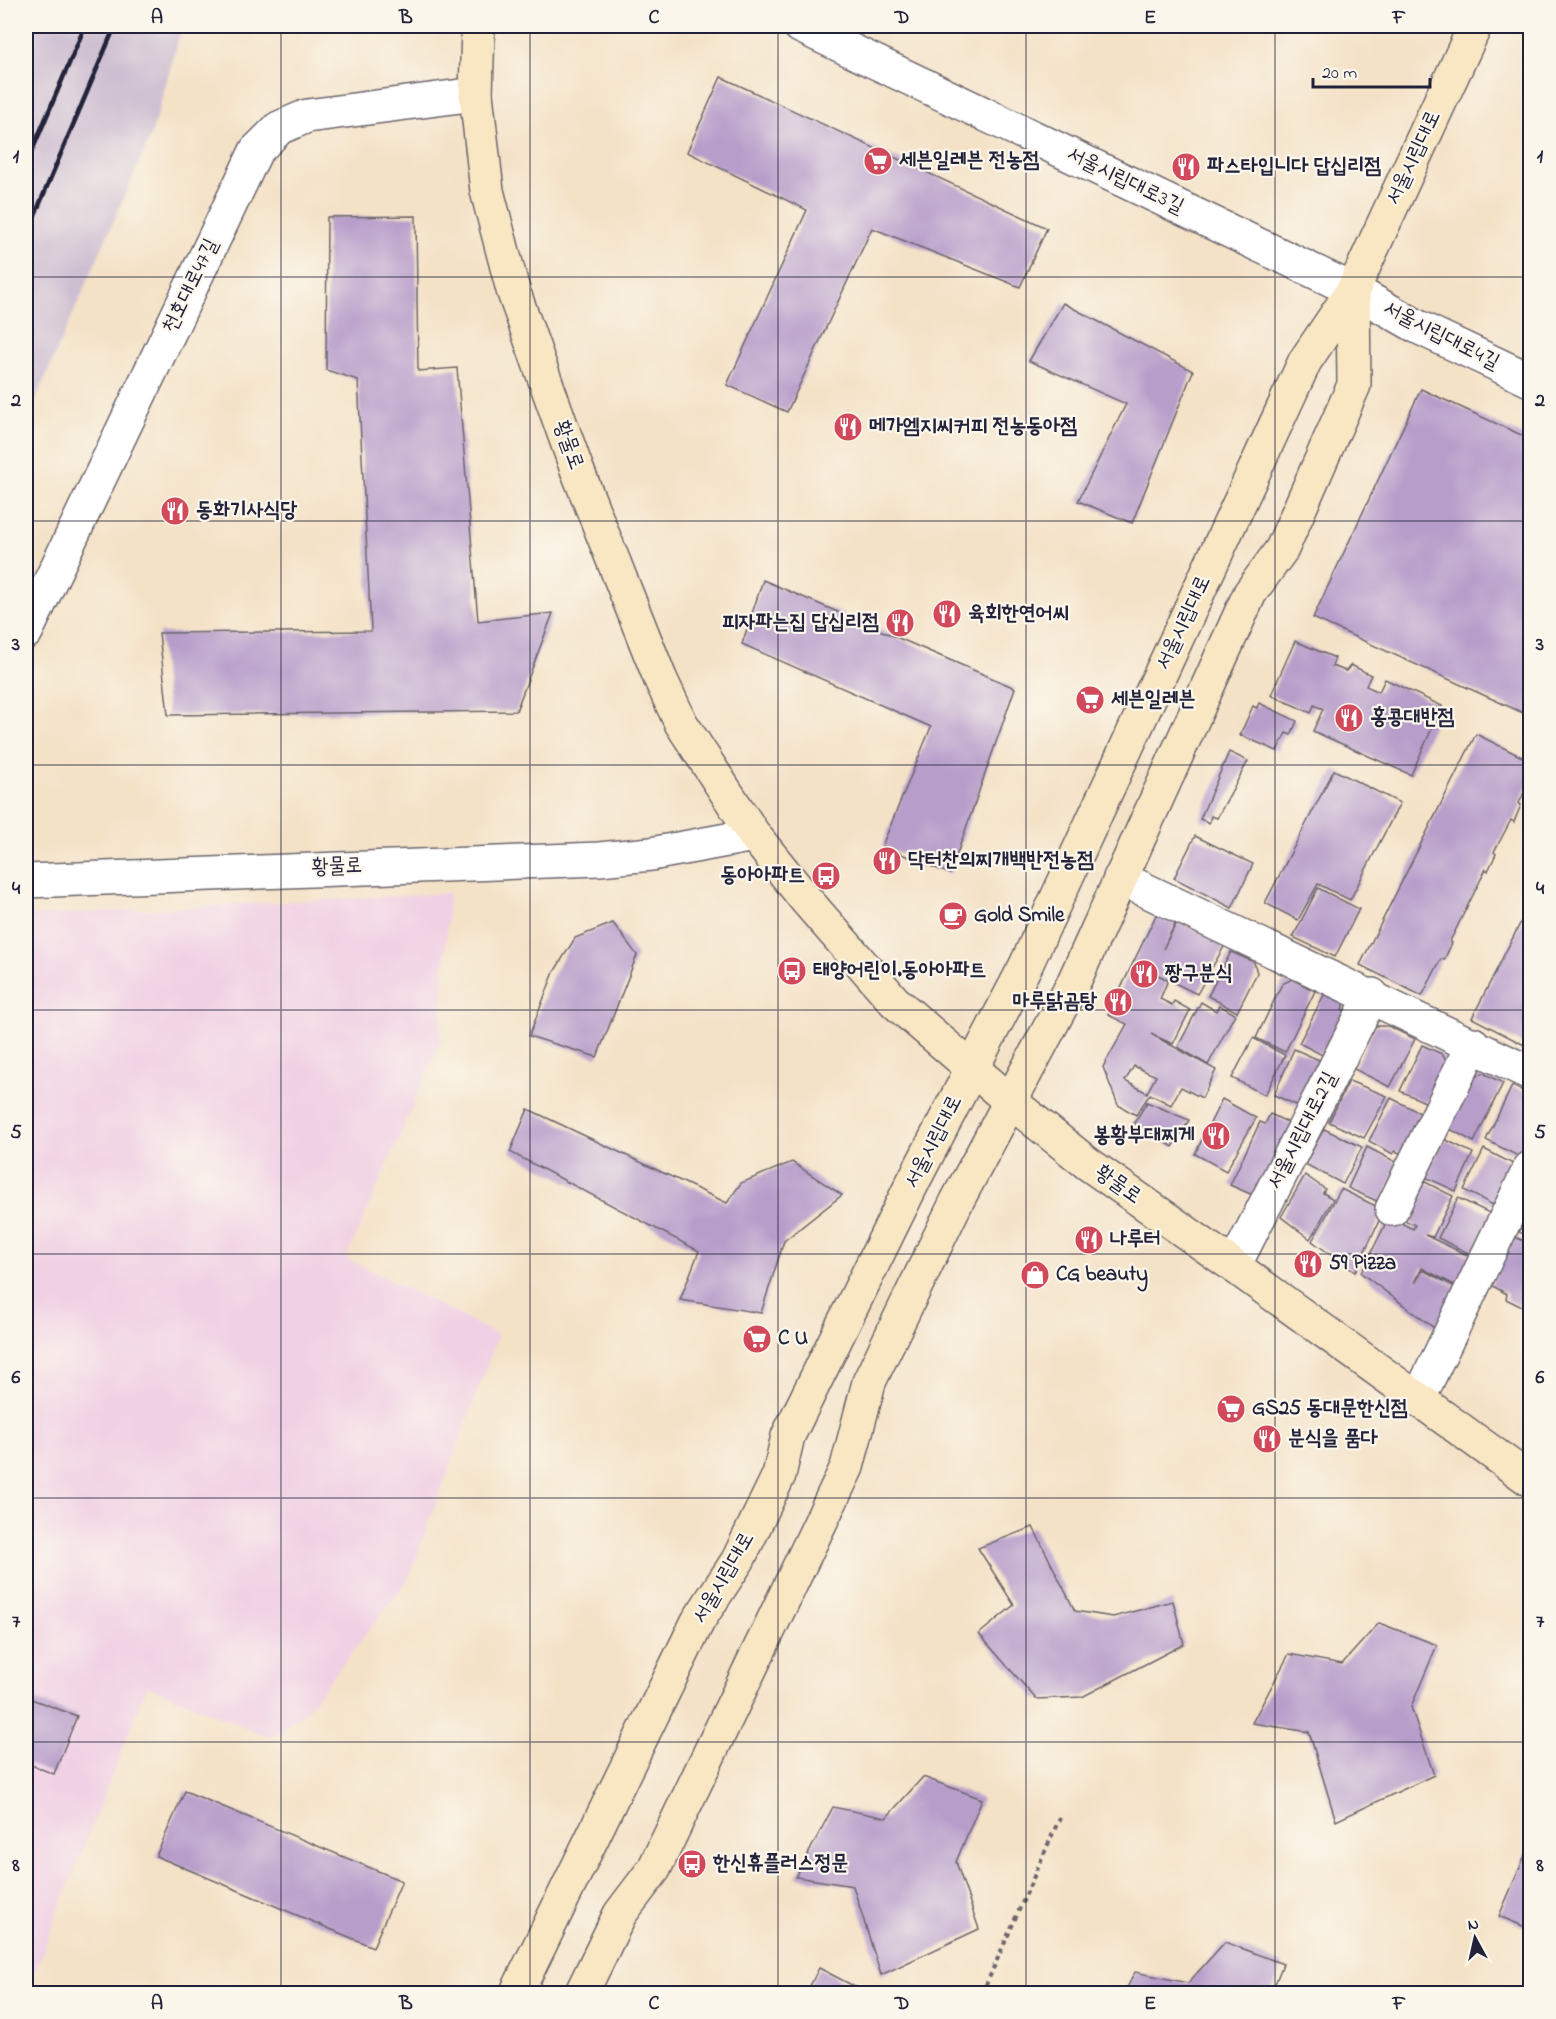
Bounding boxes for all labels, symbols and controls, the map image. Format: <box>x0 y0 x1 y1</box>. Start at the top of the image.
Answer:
text: A <box>151 4 163 33</box>
text: B <box>398 4 413 33</box>
text: C <box>649 4 660 33</box>
text: D <box>894 4 909 33</box>
text: E <box>1144 4 1156 33</box>
text: F <box>1392 4 1406 33</box>
scale bar <box>1313 51 1430 89</box>
text: 20 m <box>1322 61 1357 87</box>
street label: 서울시립대로 <box>1379 106 1449 210</box>
street label: 서울시립대로3길 <box>1061 140 1189 222</box>
text: 1 <box>13 143 20 172</box>
text: 1 <box>1537 143 1544 172</box>
supermarket icon: 세븐일레븐 전농점 <box>862 145 894 177</box>
place label: 세븐일레븐 전농점 <box>899 146 1040 176</box>
restaurant icon: 파스타입니다 답십리점 <box>1170 151 1202 183</box>
place label: 파스타입니다 답십리점 <box>1207 152 1381 182</box>
street label: 천호대로47길 <box>155 234 227 338</box>
street label: 서울시립대로4길 <box>1378 294 1504 378</box>
text: 2 <box>10 387 21 416</box>
text: 2 <box>1534 387 1545 416</box>
restaurant icon: 메가엠지씨커피 전농동아점 <box>832 411 864 443</box>
place label: 메가엠지씨커피 전농동아점 <box>869 412 1077 442</box>
street label: 황물로 <box>545 416 591 474</box>
restaurant icon: 동화기사식당 <box>159 495 191 527</box>
place label: 동화기사식당 <box>196 496 297 526</box>
street label: 서울시립대로 <box>1149 571 1219 675</box>
restaurant icon: 육회한연어씨 <box>931 598 963 630</box>
place label: 육회한연어씨 <box>968 599 1069 629</box>
restaurant icon: 피자파는집 답십리점 <box>884 607 916 639</box>
place label: 피자파는집 답십리점 <box>722 608 879 638</box>
text: 3 <box>11 631 20 660</box>
text: 3 <box>1535 631 1544 660</box>
supermarket icon: 세븐일레븐 <box>1074 684 1106 716</box>
place label: 세븐일레븐 <box>1111 685 1196 715</box>
restaurant icon: 홍콩대반점 <box>1333 702 1365 734</box>
place label: 홍콩대반점 <box>1370 703 1455 733</box>
restaurant icon: 닥터찬의찌개백반전농점 <box>871 845 903 877</box>
place label: 닥터찬의찌개백반전농점 <box>908 846 1094 876</box>
street label: 황물로 <box>311 851 363 883</box>
bus stop icon: 동아아파트 <box>810 860 842 892</box>
place label: 동아아파트 <box>721 861 805 891</box>
text: 4 <box>12 875 21 904</box>
text: 4 <box>1536 875 1545 904</box>
cafe icon: Gold Smile <box>937 900 969 932</box>
place label: Gold Smile <box>974 901 1065 931</box>
bus stop icon: 태양어린이.동아아파트 <box>776 955 808 987</box>
place label: 태양어린이.동아아파트 <box>813 956 986 986</box>
restaurant icon: 짱구분식 <box>1128 958 1160 990</box>
place label: 짱구분식 <box>1164 959 1233 989</box>
restaurant icon: 마루닭곰탕 <box>1102 986 1134 1018</box>
place label: 마루닭곰탕 <box>1013 987 1098 1017</box>
street label: 서울시립대로2길 <box>1260 1067 1346 1195</box>
street label: 서울시립대로 <box>898 1090 970 1194</box>
text: 5 <box>10 1119 22 1148</box>
text: 5 <box>1534 1119 1546 1148</box>
restaurant icon: 봉황부대찌게 <box>1200 1120 1232 1152</box>
place label: 봉황부대찌게 <box>1094 1121 1195 1151</box>
street label: 황물로 <box>1089 1158 1147 1212</box>
restaurant icon: 나루터 <box>1073 1224 1105 1256</box>
place label: 나루터 <box>1110 1225 1161 1255</box>
restaurant icon: 59 Pizza <box>1292 1248 1324 1280</box>
place label: 59 Pizza <box>1329 1249 1396 1279</box>
shop icon: CG beauty <box>1019 1259 1051 1291</box>
place label: CG beauty <box>1056 1260 1148 1292</box>
supermarket icon: C U <box>741 1323 773 1355</box>
place label: C U <box>778 1324 808 1354</box>
text: 6 <box>12 1364 21 1393</box>
text: 6 <box>1536 1364 1545 1393</box>
supermarket icon: GS25 동대문한신점 <box>1215 1393 1247 1425</box>
place label: GS25 동대문한신점 <box>1252 1394 1408 1424</box>
restaurant icon: 분식을 품다 <box>1251 1423 1283 1455</box>
place label: 분식을 품다 <box>1288 1424 1378 1454</box>
street label: 서울시립대로 <box>686 1527 762 1629</box>
text: 7 <box>12 1608 21 1637</box>
text: 7 <box>1536 1608 1545 1637</box>
bus stop icon: 한신휴플러스정문 <box>676 1848 708 1880</box>
place label: 한신휴플러스정문 <box>712 1849 848 1879</box>
text: 8 <box>11 1852 20 1881</box>
text: 8 <box>1535 1852 1544 1881</box>
north arrow <box>1445 1908 1505 1968</box>
text: N <box>1466 1912 1480 1938</box>
text: A <box>151 1990 163 2019</box>
text: B <box>398 1990 413 2019</box>
text: C <box>649 1990 660 2019</box>
text: D <box>894 1990 909 2019</box>
text: E <box>1144 1990 1156 2019</box>
text: F <box>1392 1990 1406 2019</box>

